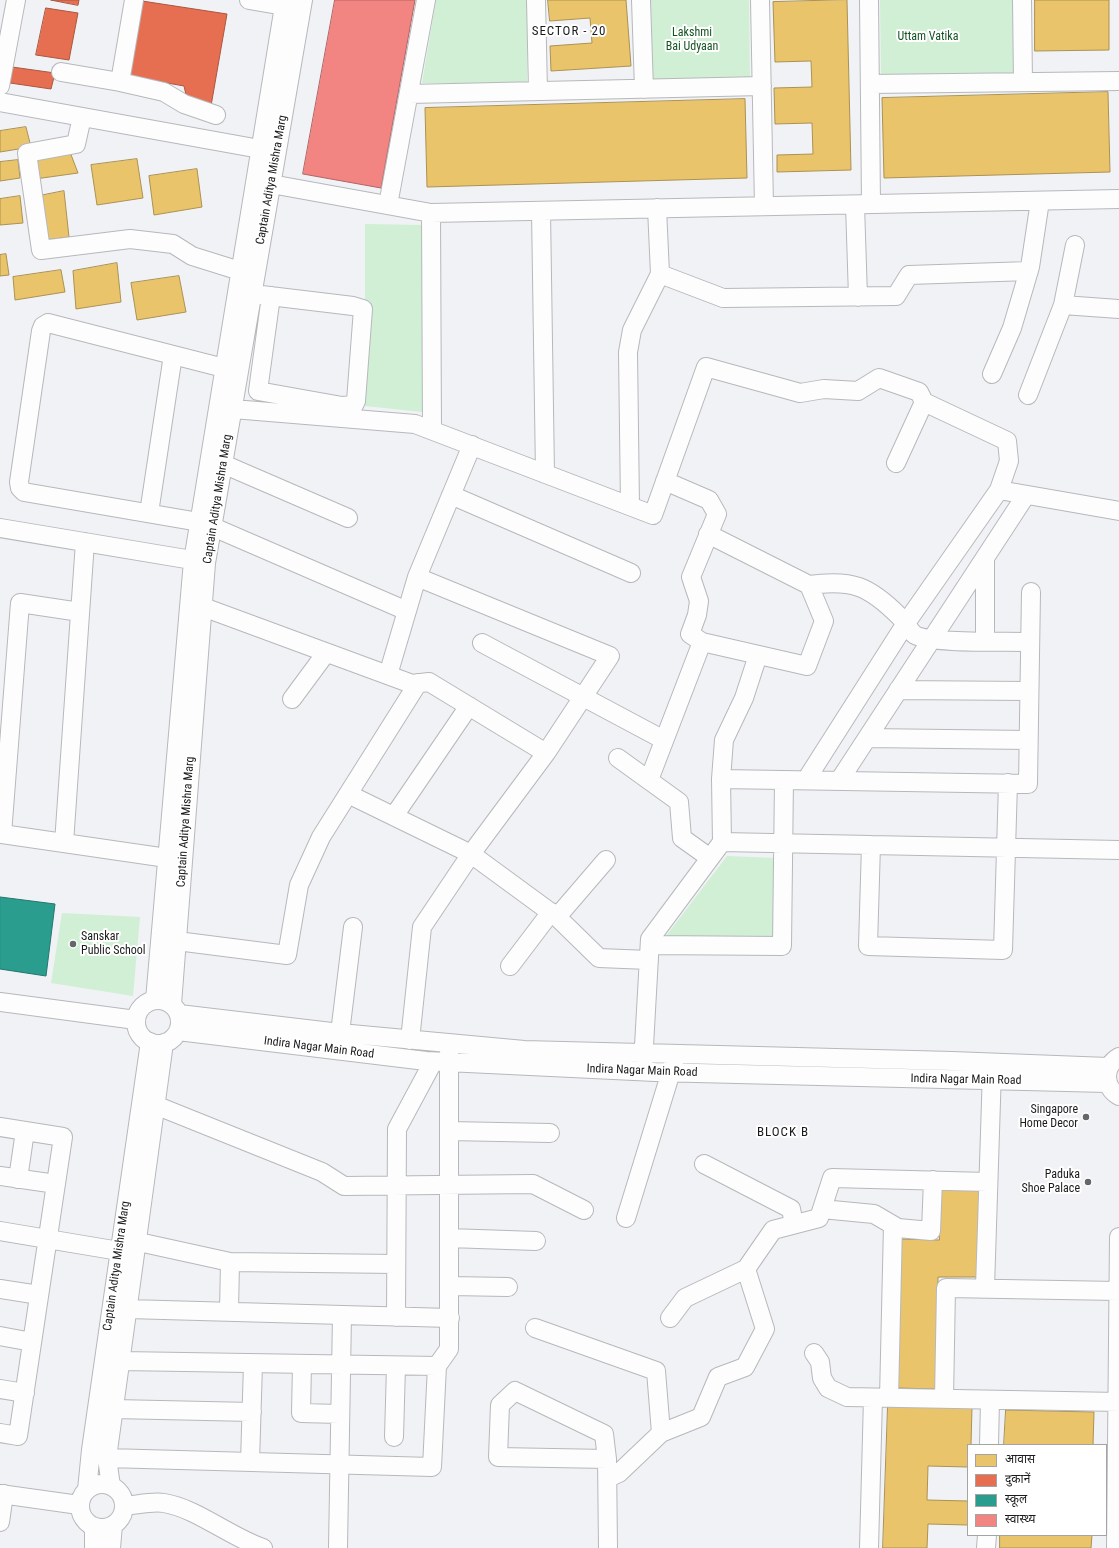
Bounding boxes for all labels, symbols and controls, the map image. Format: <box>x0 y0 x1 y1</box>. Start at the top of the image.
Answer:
district label: SECTOR - 20 <box>532 24 606 40</box>
park label: Lakshmi Bai Udyaan <box>666 26 718 54</box>
park label: Uttam Vatika <box>897 30 959 44</box>
street label: Captain Aditya Mishra Marg <box>254 114 290 246</box>
street label: Captain Aditya Mishra Marg <box>201 433 235 565</box>
street label: Captain Aditya Mishra Marg <box>174 756 198 888</box>
place label: Sanskar Public School <box>81 930 146 958</box>
marker: Sanskar Public School <box>68 939 78 949</box>
street label: Indira Nagar Main Road <box>263 1034 375 1062</box>
street label: Indira Nagar Main Road <box>586 1062 698 1080</box>
street label: Indira Nagar Main Road <box>910 1072 1022 1088</box>
place label: Singapore Home Decor <box>1019 1103 1078 1131</box>
marker: Singapore Home Decor <box>1081 1112 1091 1122</box>
district label: BLOCK B <box>757 1125 809 1141</box>
place label: Paduka Shoe Palace <box>1022 1168 1080 1196</box>
marker: Paduka Shoe Palace <box>1083 1177 1093 1187</box>
street label: Captain Aditya Mishra Marg <box>101 1200 133 1332</box>
legend <box>967 1444 1107 1536</box>
text: आवास <box>1005 1452 1035 1466</box>
text: दुकानें <box>1005 1472 1030 1486</box>
text: स्कूल <box>1005 1492 1027 1506</box>
text: स्वास्थ्य <box>1005 1512 1035 1526</box>

